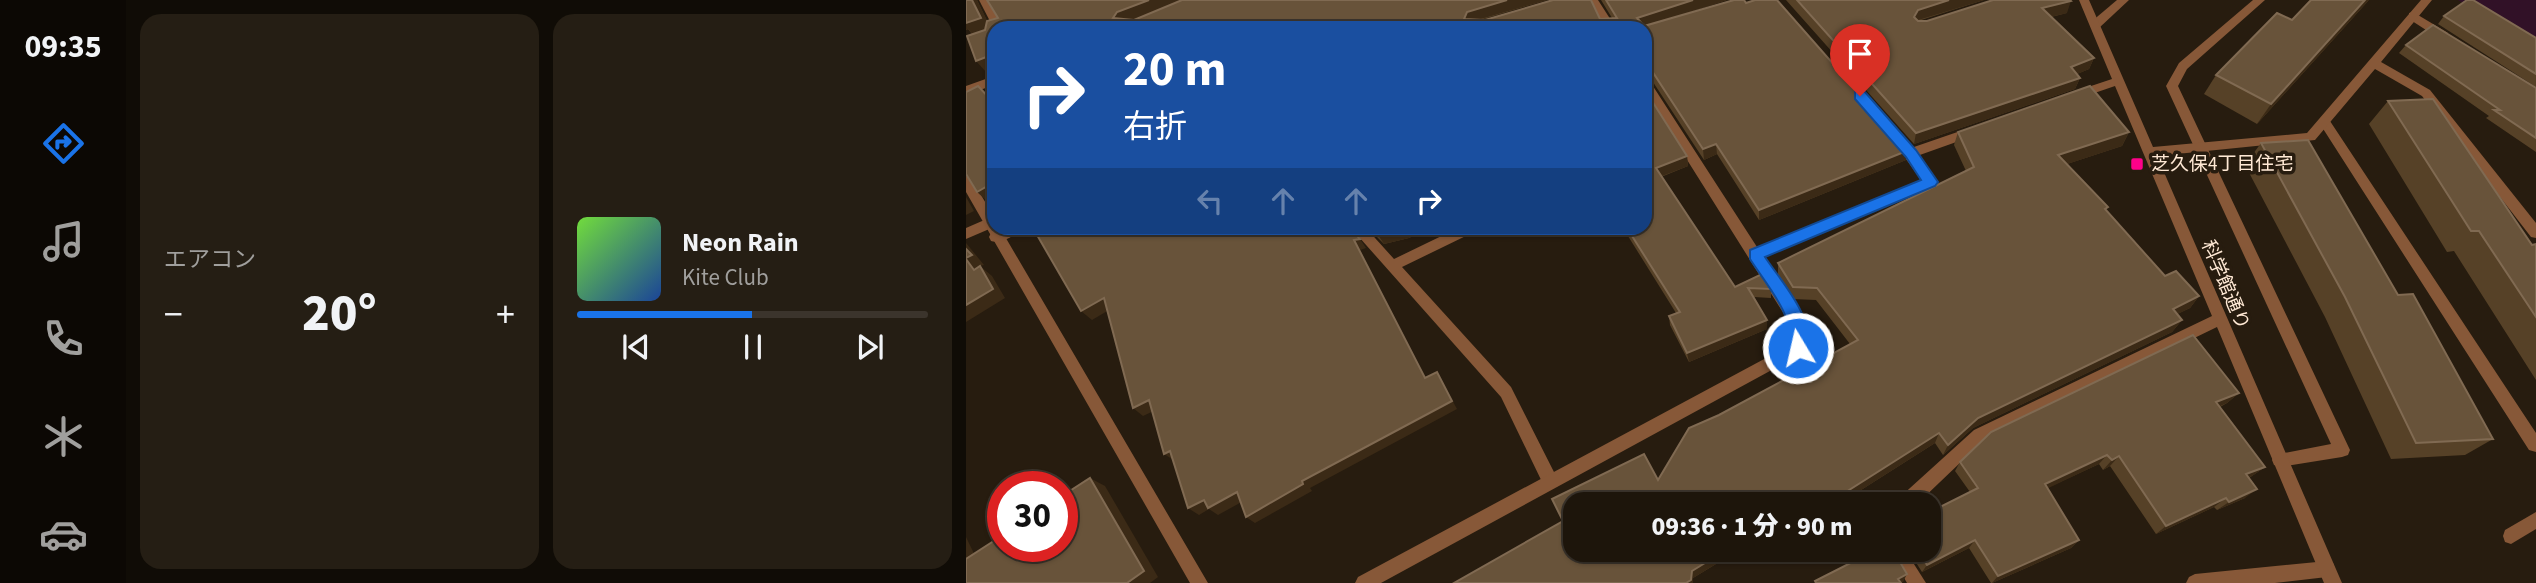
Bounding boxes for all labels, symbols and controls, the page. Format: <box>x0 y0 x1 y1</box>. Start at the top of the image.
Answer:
text: 09:35 <box>24 24 102 70</box>
pin <box>1830 24 1890 96</box>
text: 20 m <box>1123 35 1227 105</box>
icon: arrive <box>1841 35 1879 73</box>
icon: right <box>1008 49 1099 140</box>
text: 右折 <box>1123 104 1187 150</box>
icon: directions <box>39 119 88 168</box>
place label: 芝久保4丁目住宅 <box>2151 151 2293 178</box>
marker: 芝久保4丁目住宅 <box>2129 156 2145 172</box>
icon: left <box>1191 182 1229 220</box>
icon: ahead <box>1264 182 1302 220</box>
icon: ahead <box>1337 182 1375 220</box>
icon: right <box>1410 182 1448 220</box>
icon: music <box>39 217 88 266</box>
text: Neon Rain <box>682 224 799 261</box>
street label: 科学館通り <box>2194 236 2256 334</box>
text: エアコン <box>164 243 256 276</box>
text: Kite Club <box>682 261 769 294</box>
text: 20° <box>302 277 377 351</box>
text: − <box>164 288 183 342</box>
text: + <box>496 288 515 342</box>
position arrow <box>1761 311 1835 385</box>
icon: phone <box>39 314 88 363</box>
icon: previous <box>617 328 655 366</box>
icon: pause <box>734 328 772 366</box>
icon: next <box>851 328 889 366</box>
icon: climate <box>39 412 88 461</box>
speed limit sign: 30 <box>987 471 1078 562</box>
text: 09:36 · 1 分 · 90 m <box>1651 508 1853 545</box>
icon: car <box>39 510 88 559</box>

